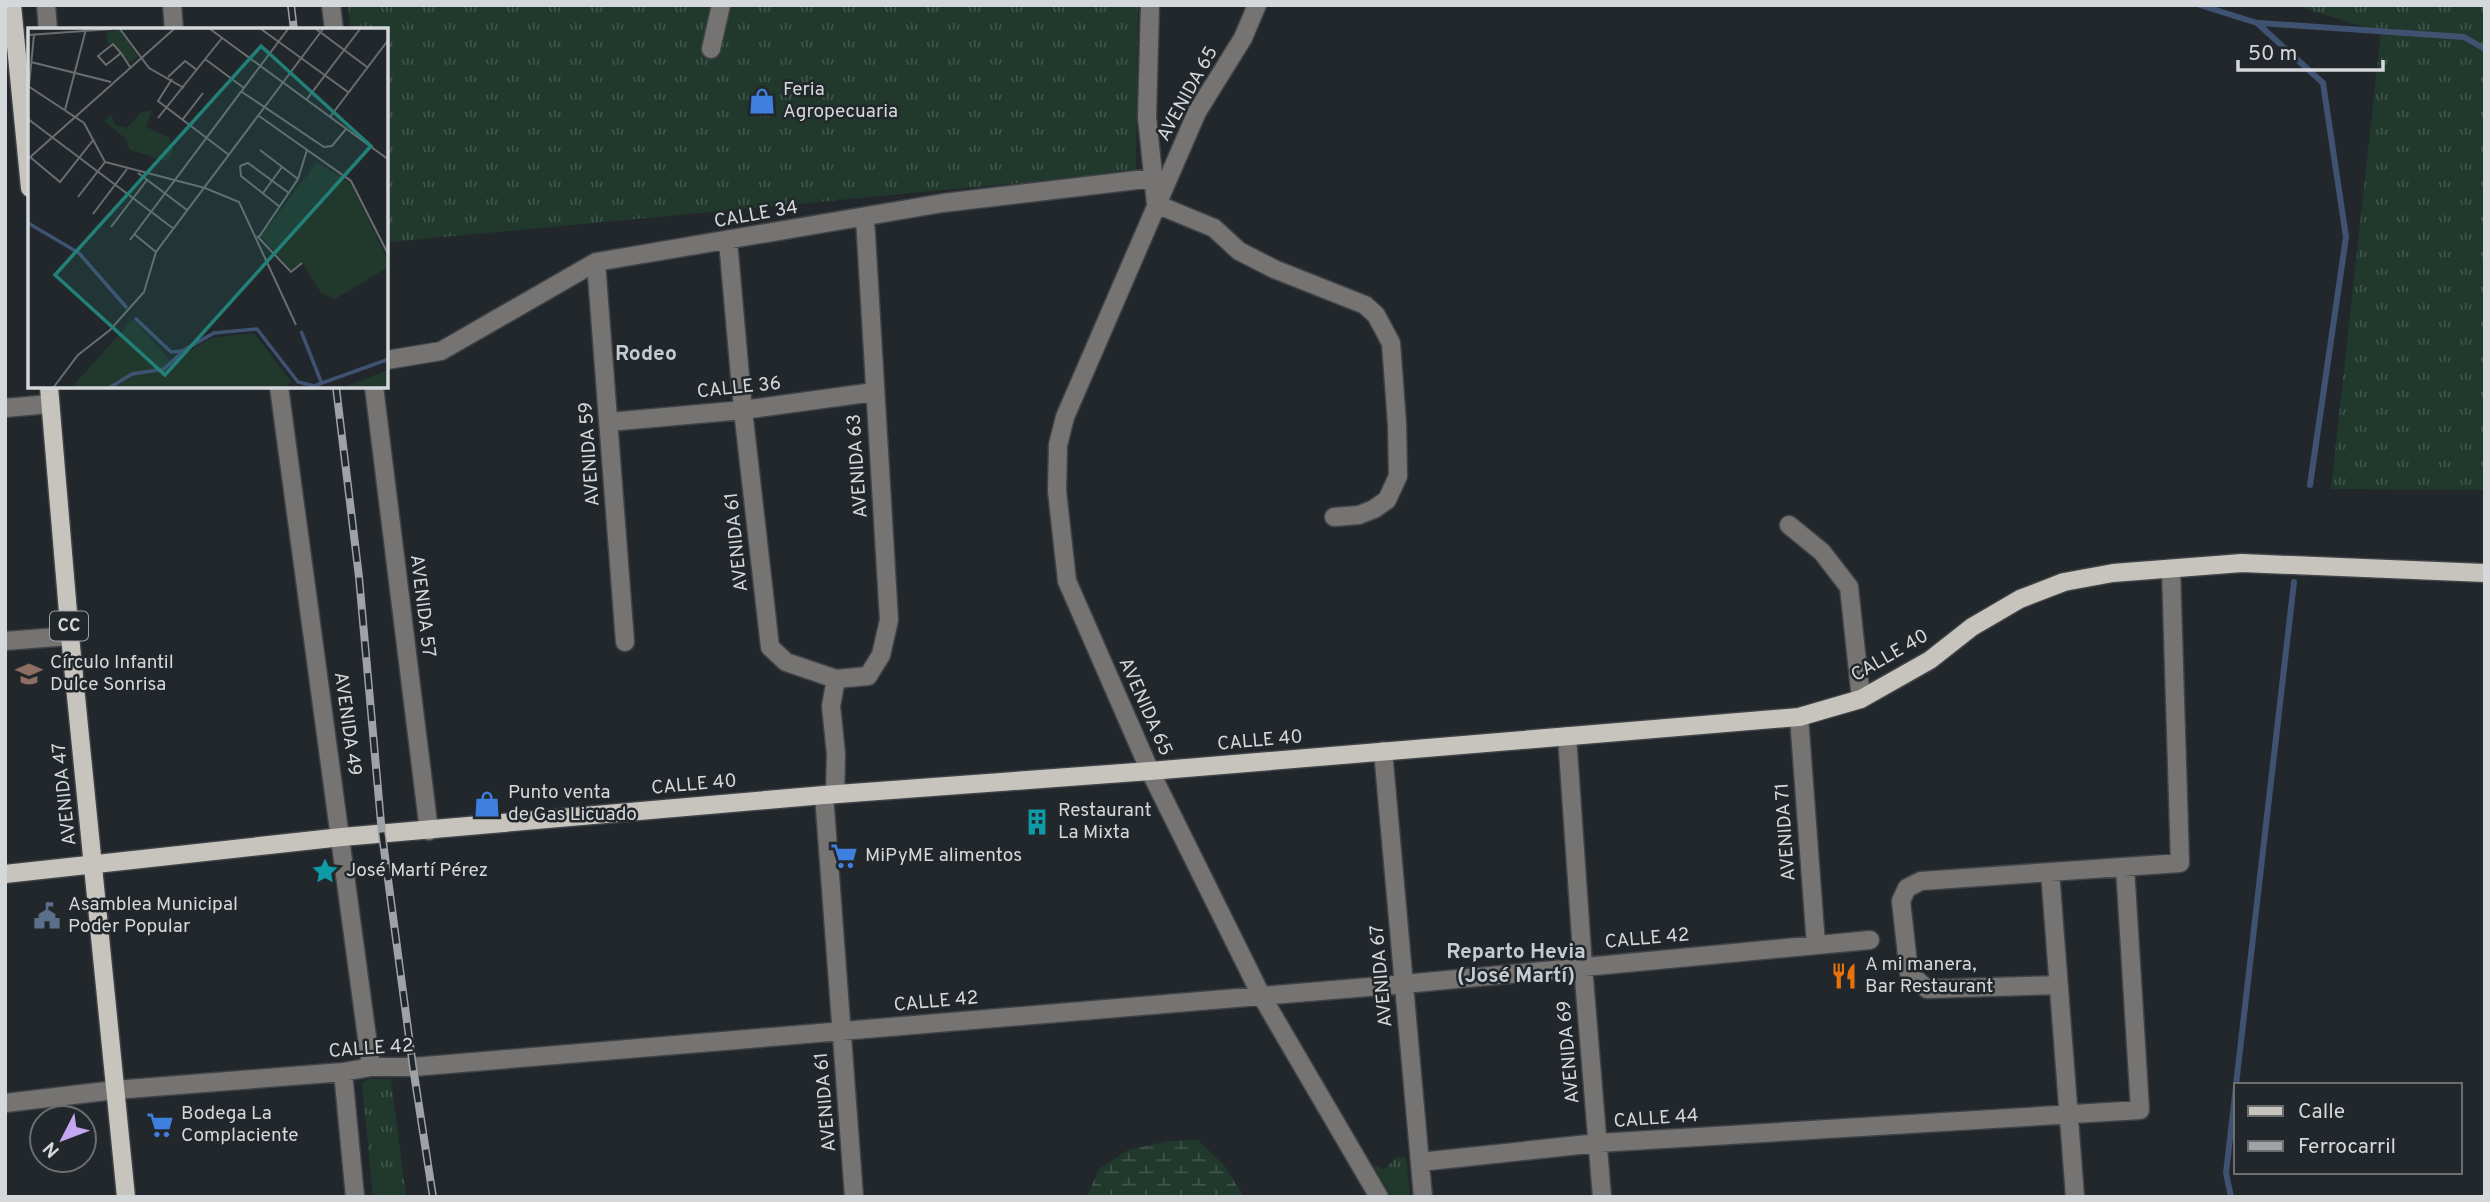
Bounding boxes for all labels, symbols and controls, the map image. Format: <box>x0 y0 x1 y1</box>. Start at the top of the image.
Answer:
inset map <box>28 28 388 388</box>
scale bar <box>2238 28 2383 72</box>
text: 50 m <box>2248 41 2297 68</box>
street label: AVENIDA 65 <box>1152 42 1224 146</box>
place label: Feria Agropecuaria <box>783 78 898 124</box>
shop icon: Feria Agropecuaria <box>747 86 777 116</box>
street label: CALLE 34 <box>712 196 800 234</box>
district label: Rodeo <box>615 341 677 368</box>
street label: CALLE 36 <box>696 372 782 404</box>
street label: AVENIDA 59 <box>574 401 606 507</box>
street label: AVENIDA 63 <box>842 413 874 519</box>
street label: AVENIDA 61 <box>720 491 754 593</box>
street label: AVENIDA 57 <box>404 553 440 659</box>
road number: CC <box>50 612 88 640</box>
street label: CALLE 40 <box>1847 624 1933 688</box>
place label: Círculo Infantil Dulce Sonrisa <box>50 651 174 697</box>
street label: AVENIDA 65 <box>1113 654 1177 760</box>
school or university icon: Círculo Infantil Dulce Sonrisa <box>14 659 44 689</box>
street label: AVENIDA 49 <box>328 670 366 778</box>
street label: CALLE 40 <box>1216 725 1304 757</box>
street label: AVENIDA 47 <box>48 741 82 847</box>
street label: CALLE 40 <box>650 769 738 801</box>
place label: Punto venta de Gas Licuado <box>508 781 637 827</box>
street label: AVENIDA 71 <box>1771 782 1801 882</box>
shop icon: Punto venta de Gas Licuado <box>472 789 502 819</box>
place label: Restaurant La Mixta <box>1058 799 1152 845</box>
building icon: Restaurant La Mixta <box>1022 807 1052 837</box>
supermarket icon: MiPyME alimentos <box>829 841 859 871</box>
place label: MiPyME alimentos <box>865 844 1022 868</box>
place icon: José Martí Pérez <box>310 856 340 886</box>
place label: José Martí Pérez <box>346 859 488 883</box>
place label: Asamblea Municipal Poder Popular <box>68 893 238 939</box>
public building icon: Asamblea Municipal Poder Popular <box>32 901 62 931</box>
street label: CALLE 42 <box>1604 923 1690 955</box>
street label: AVENIDA 67 <box>1366 924 1398 1028</box>
district label: Reparto Hevia (José Martí) <box>1446 939 1586 990</box>
place label: A mi manera, Bar Restaurant <box>1865 953 1993 999</box>
restaurant icon: A mi manera, Bar Restaurant <box>1829 961 1859 991</box>
street label: CALLE 42 <box>893 986 979 1018</box>
street label: AVENIDA 69 <box>1553 999 1585 1105</box>
street label: CALLE 42 <box>328 1034 414 1064</box>
street label: AVENIDA 61 <box>810 1051 842 1153</box>
legend <box>2234 1083 2462 1174</box>
text: Calle <box>2298 1099 2345 1126</box>
place label: Bodega La Complaciente <box>181 1102 299 1148</box>
north arrow <box>28 1104 98 1174</box>
street label: CALLE 44 <box>1613 1104 1699 1134</box>
supermarket icon: Bodega La Complaciente <box>145 1110 175 1140</box>
text: Ferrocarril <box>2298 1134 2396 1161</box>
text: N <box>38 1136 65 1162</box>

